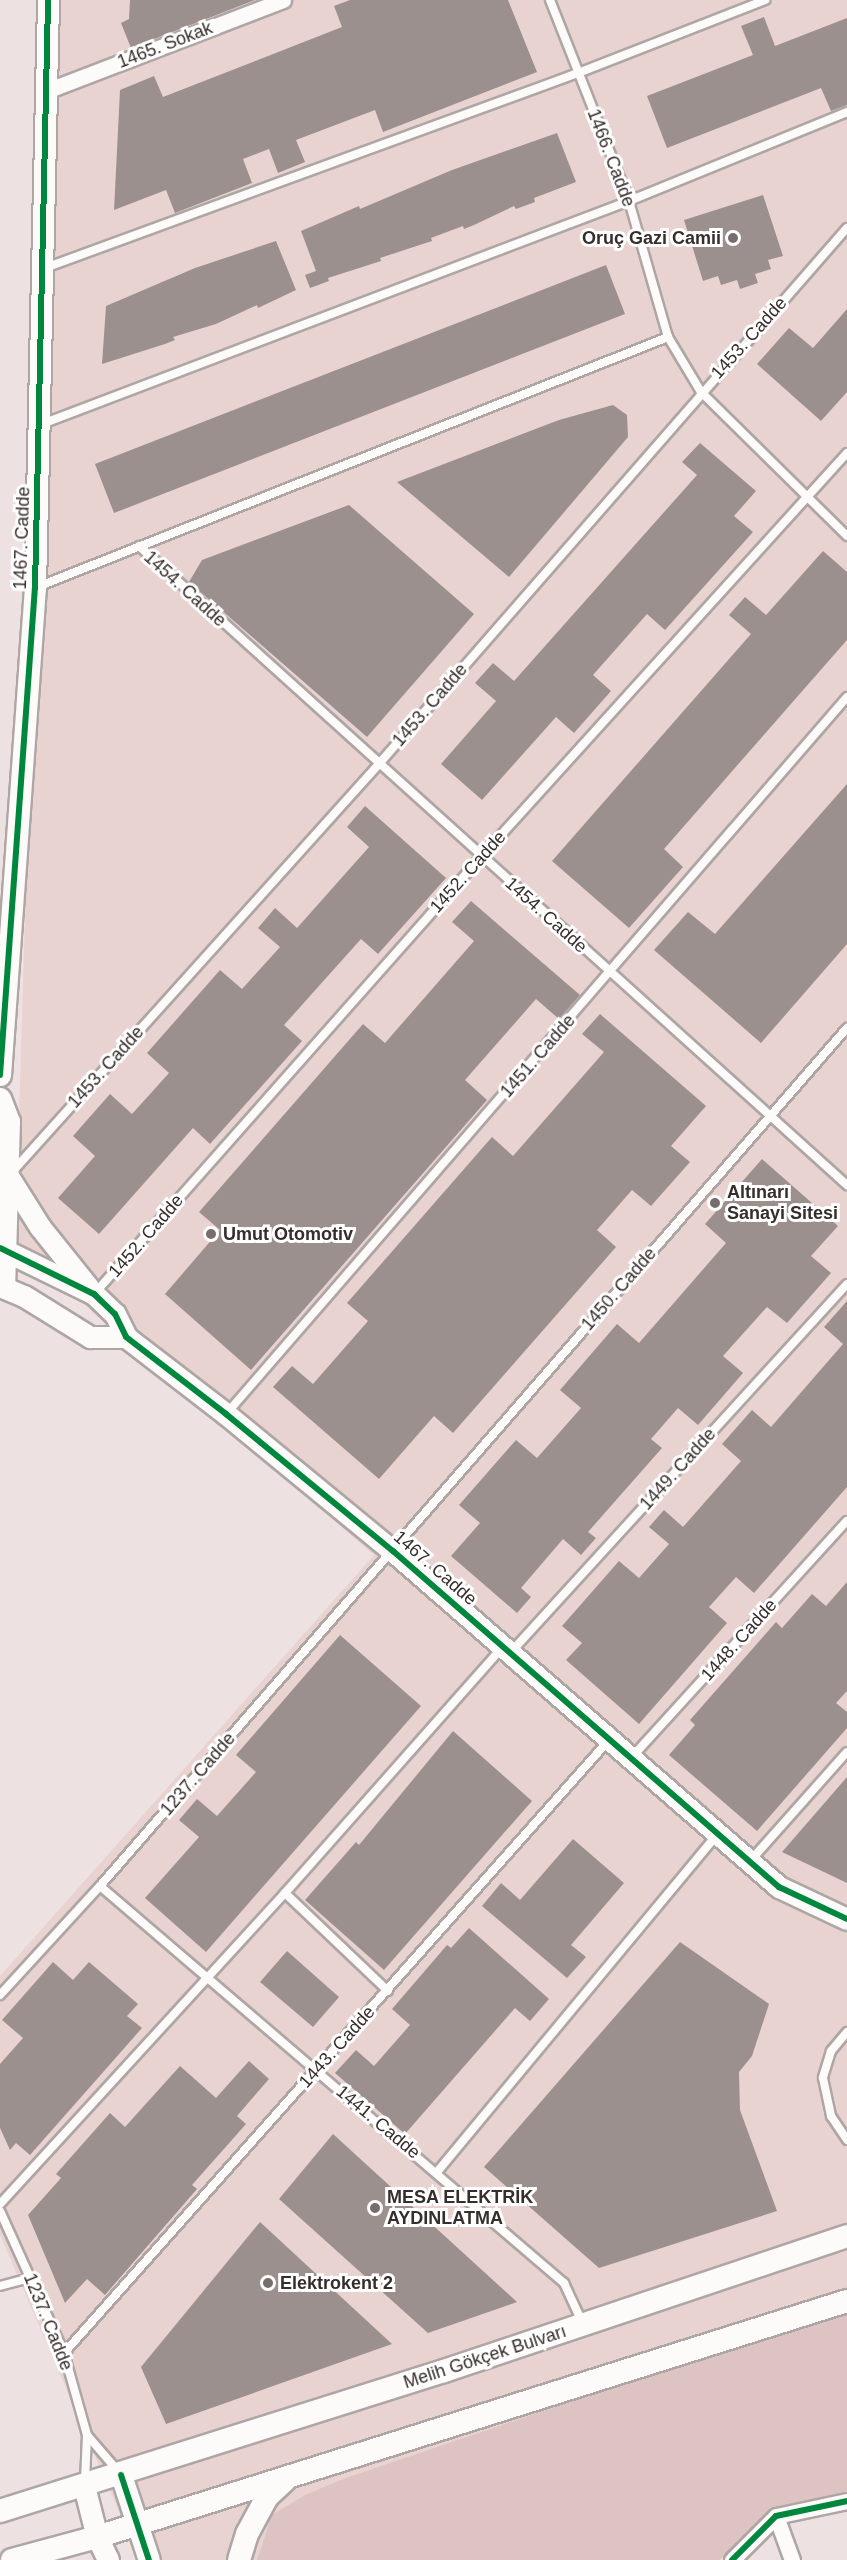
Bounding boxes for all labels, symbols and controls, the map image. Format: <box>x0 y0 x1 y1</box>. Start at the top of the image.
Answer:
street label: 1465. Sokak <box>114 17 216 73</box>
street label: 1466. Cadde <box>582 106 640 210</box>
place label: Oruç Gazi Camii <box>582 227 721 249</box>
marker: Oruç Gazi Camii <box>726 231 740 245</box>
street label: 1453. Cadde <box>706 292 792 384</box>
street label: 1467. Cadde <box>9 486 35 590</box>
street label: 1454. Cadde <box>139 546 231 632</box>
street label: 1453. Cadde <box>388 659 472 751</box>
street label: 1452. Cadde <box>425 826 511 918</box>
street label: 1454. Cadde <box>500 872 592 958</box>
street label: 1451. Cadde <box>496 1010 580 1102</box>
street label: 1453. Cadde <box>63 1021 149 1113</box>
place label: Altınarı Sanayi Sitesi <box>727 1182 838 1224</box>
street label: 1452. Cadde <box>104 1190 188 1282</box>
marker: Altınarı Sanayi Sitesi <box>708 1196 722 1210</box>
place label: Umut Otomotiv <box>223 1223 353 1245</box>
marker: Umut Otomotiv <box>204 1227 218 1241</box>
street label: 1450. Cadde <box>577 1243 661 1335</box>
street label: 1449. Cadde <box>635 1423 721 1515</box>
street label: 1467. Cadde <box>389 1526 481 1610</box>
street label: 1448. Cadde <box>696 1594 782 1686</box>
street label: 1237. Cadde <box>156 1728 240 1820</box>
street label: 1443. Cadde <box>294 2001 380 2093</box>
street label: 1441. Cadde <box>332 2081 424 2163</box>
place label: MESA ELEKTRİK AYDINLATMA <box>387 2187 534 2230</box>
marker: MESA ELEKTRİK AYDINLATMA <box>368 2201 382 2215</box>
street label: 1237. Cadde <box>19 2270 77 2374</box>
place label: Elektrokent 2 <box>280 2272 393 2294</box>
marker: Elektrokent 2 <box>261 2276 275 2290</box>
street label: Melih Gökçek Bulvarı <box>401 2320 569 2394</box>

